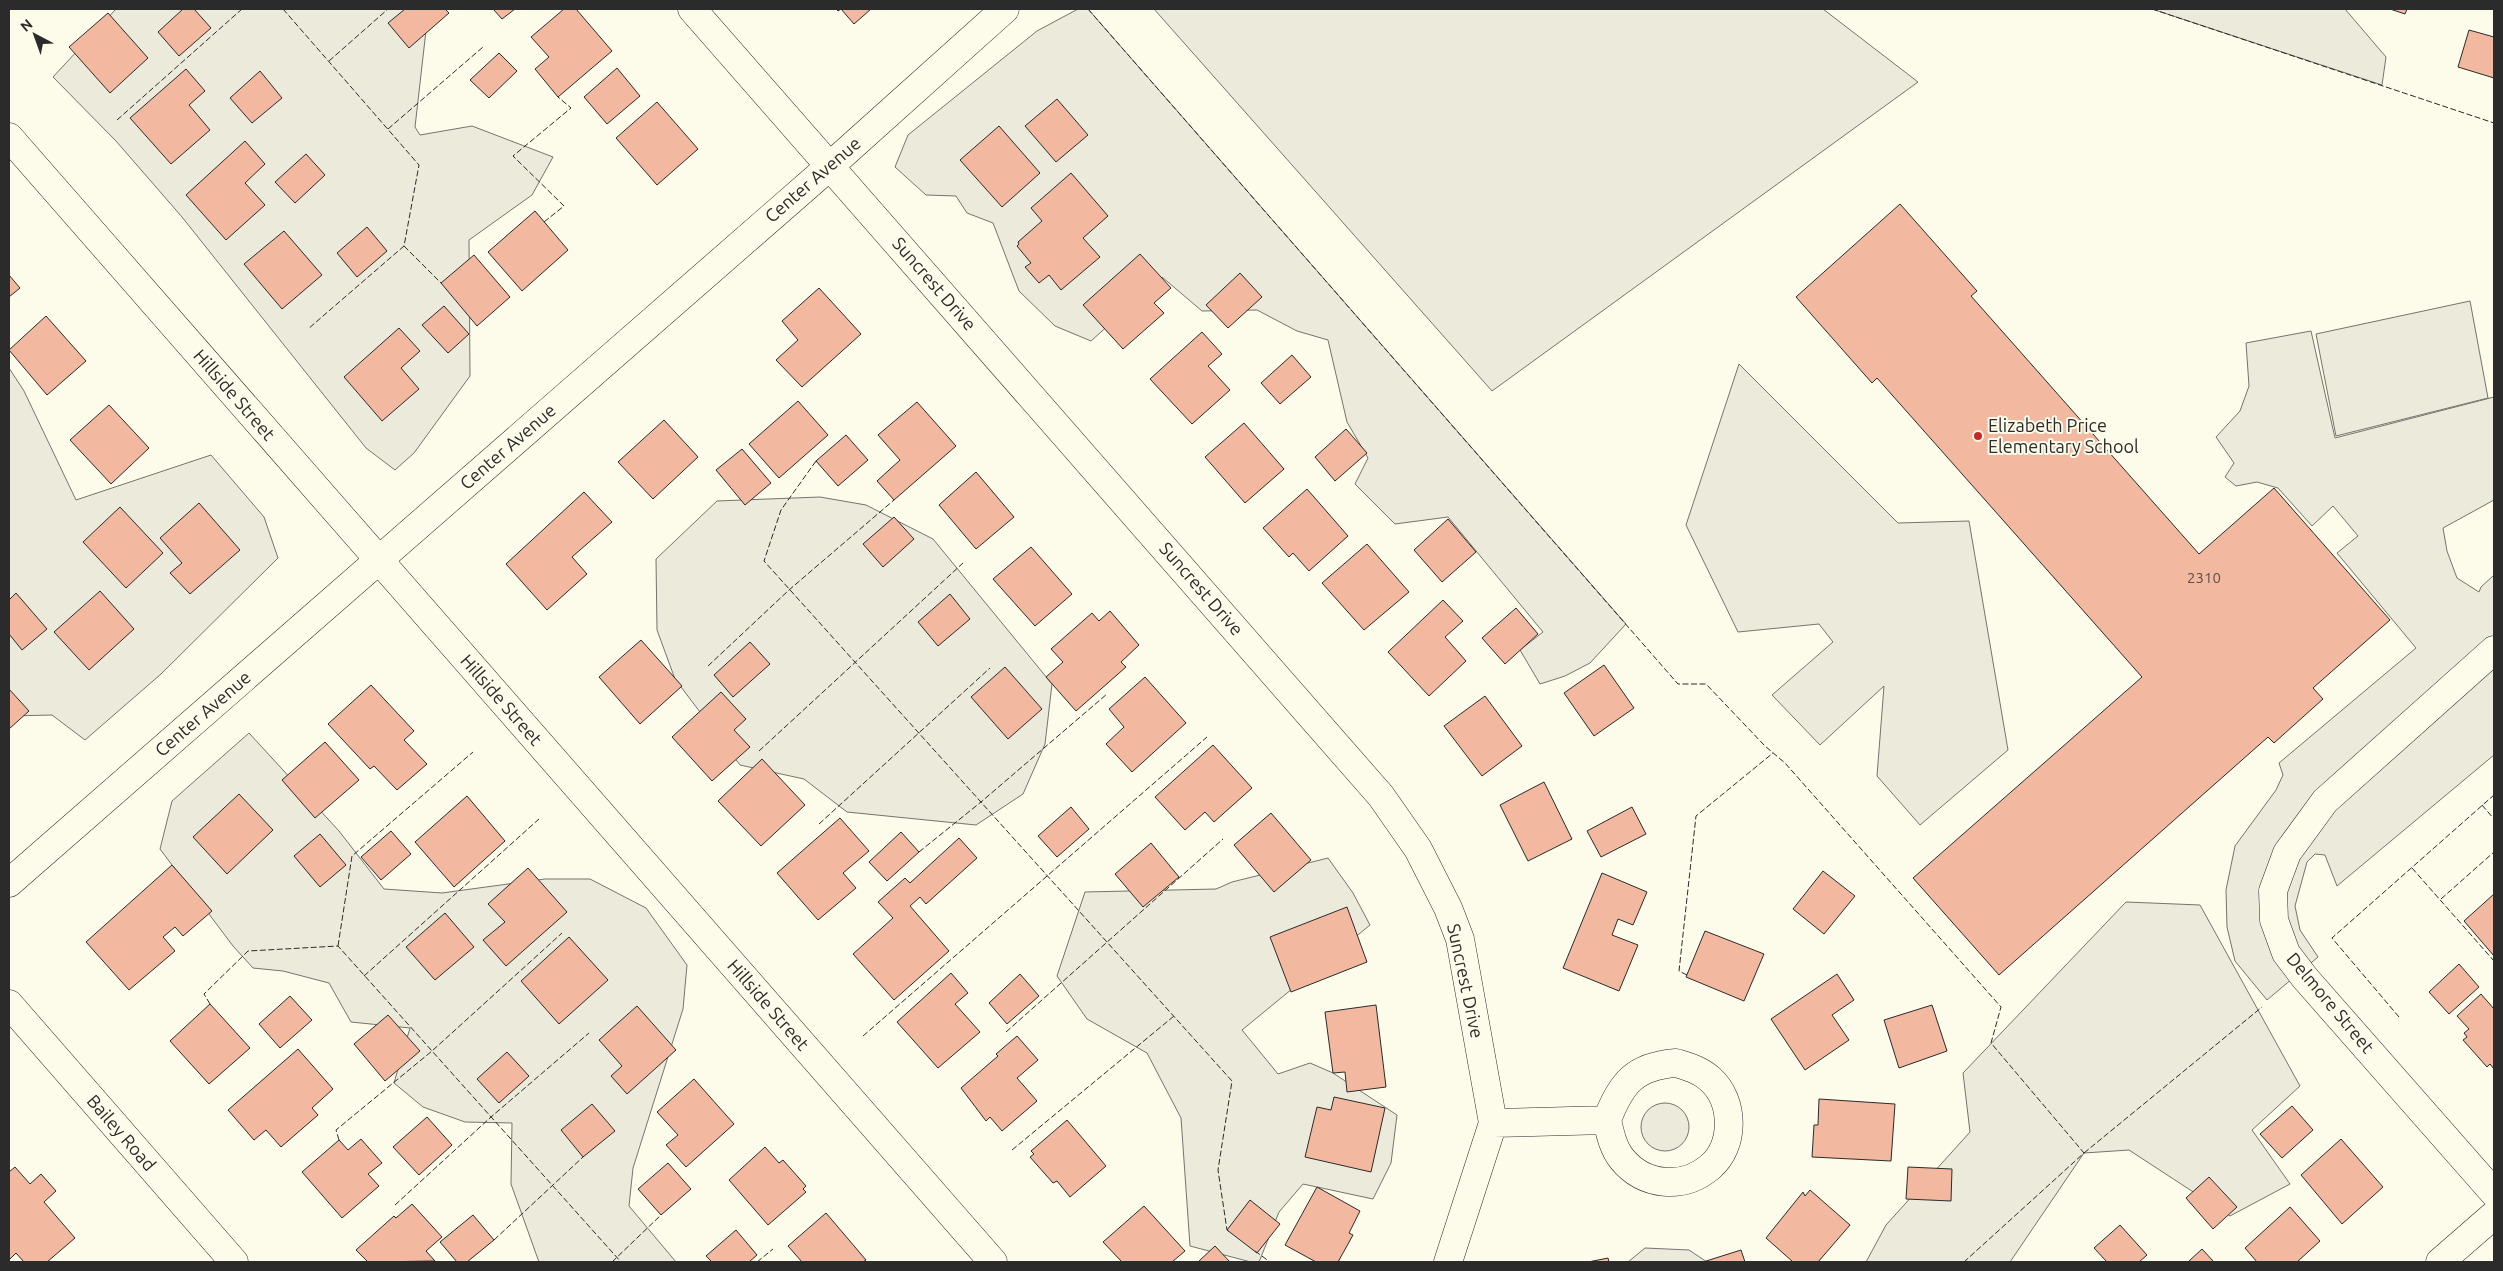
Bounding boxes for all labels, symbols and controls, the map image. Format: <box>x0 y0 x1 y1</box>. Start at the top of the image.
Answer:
north arrow <box>10 10 60 60</box>
text: N <box>17 16 36 35</box>
street label: Center Avenue <box>761 132 864 226</box>
street label: Suncrest Drive <box>889 233 981 334</box>
street label: Hillside Street <box>190 345 279 444</box>
street label: Center Avenue <box>456 399 559 493</box>
place label: Elizabeth Price Elementary School <box>1988 415 2139 456</box>
marker: Elizabeth Price Elementary School <box>1972 430 1984 442</box>
street label: Suncrest Drive <box>1156 538 1248 639</box>
house number: 2310 <box>2187 569 2221 586</box>
street label: Hillside Street <box>457 650 546 749</box>
street label: Center Avenue <box>151 666 254 760</box>
street label: Suncrest Drive <box>1444 922 1488 1040</box>
street label: Delmore Street <box>2283 948 2378 1056</box>
street label: Hillside Street <box>724 955 813 1054</box>
street label: Bailey Road <box>83 1090 160 1174</box>

